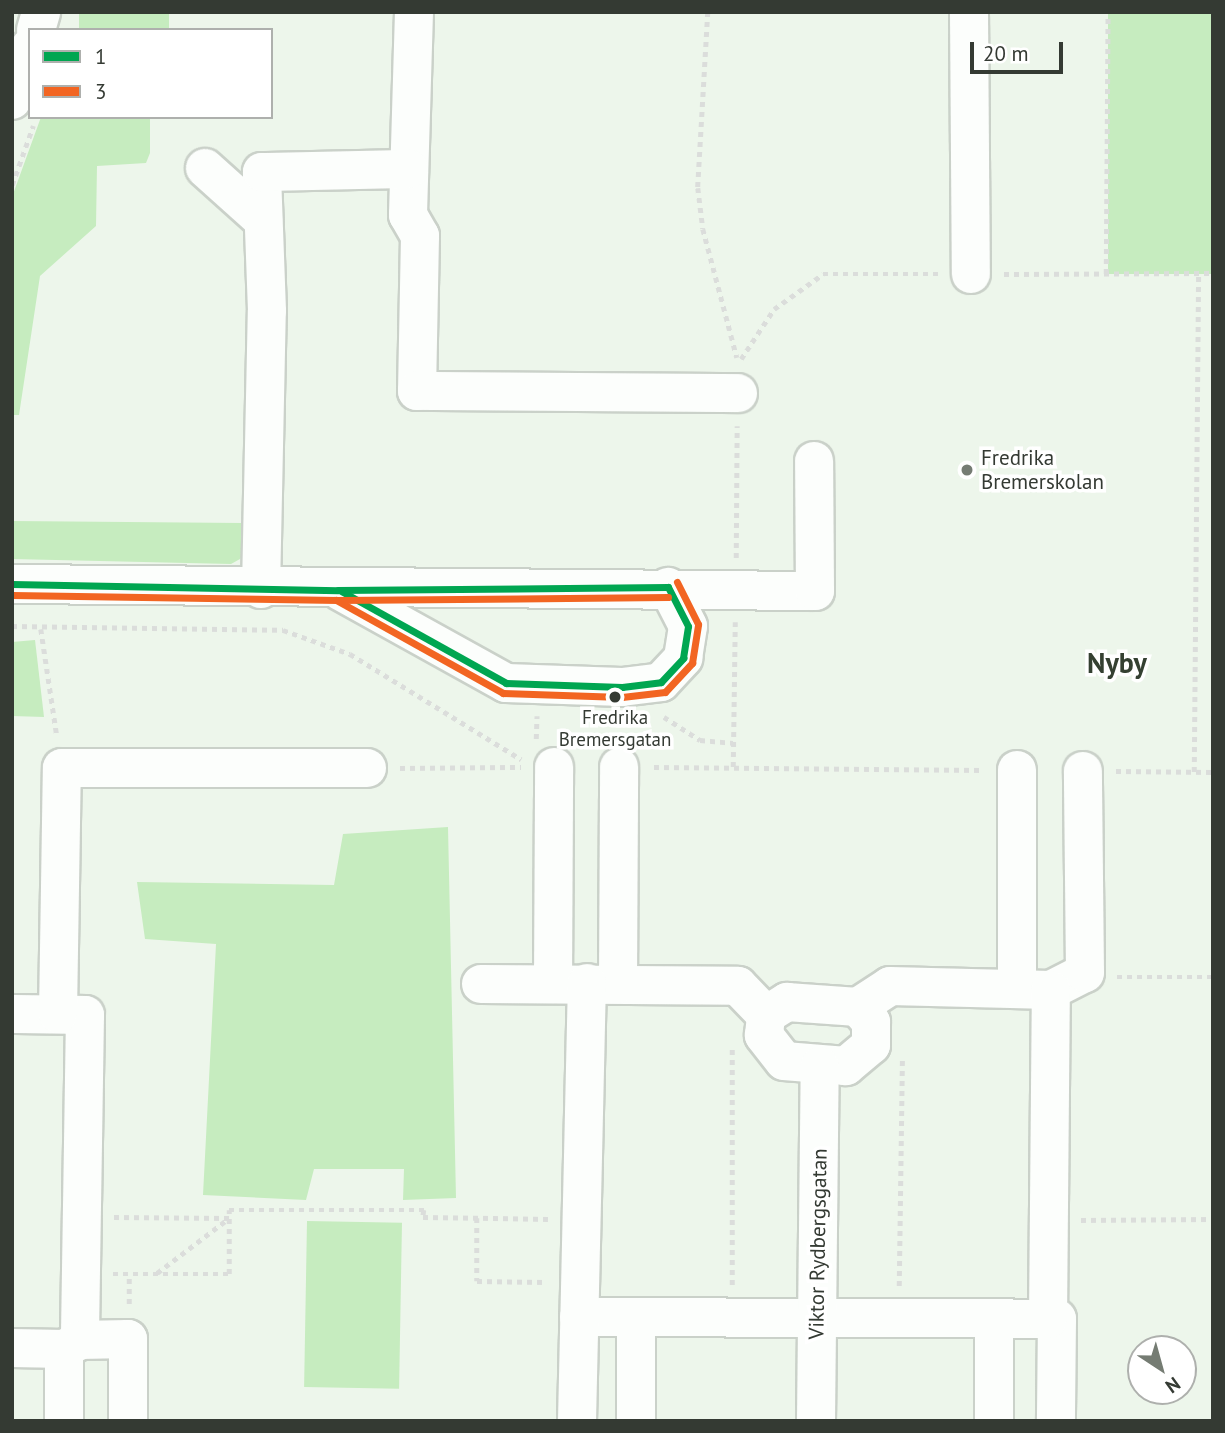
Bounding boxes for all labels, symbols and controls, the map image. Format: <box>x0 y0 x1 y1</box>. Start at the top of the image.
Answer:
legend <box>28 28 273 119</box>
scale bar <box>973 28 1066 72</box>
text: 20 m <box>983 40 1029 67</box>
text: 1 <box>95 43 106 70</box>
text: 3 <box>95 78 106 105</box>
place label: Fredrika Bremerskolan <box>981 445 1104 495</box>
marker: Fredrika Bremerskolan <box>959 462 975 478</box>
district label: Nyby <box>1087 646 1147 680</box>
marker: Fredrika Bremersgatan <box>608 690 622 704</box>
place label: Fredrika Bremersgatan <box>559 707 671 751</box>
street label: Viktor Rydbergsgatan <box>804 1148 832 1340</box>
north arrow <box>1127 1335 1197 1405</box>
text: N <box>1161 1372 1185 1399</box>

